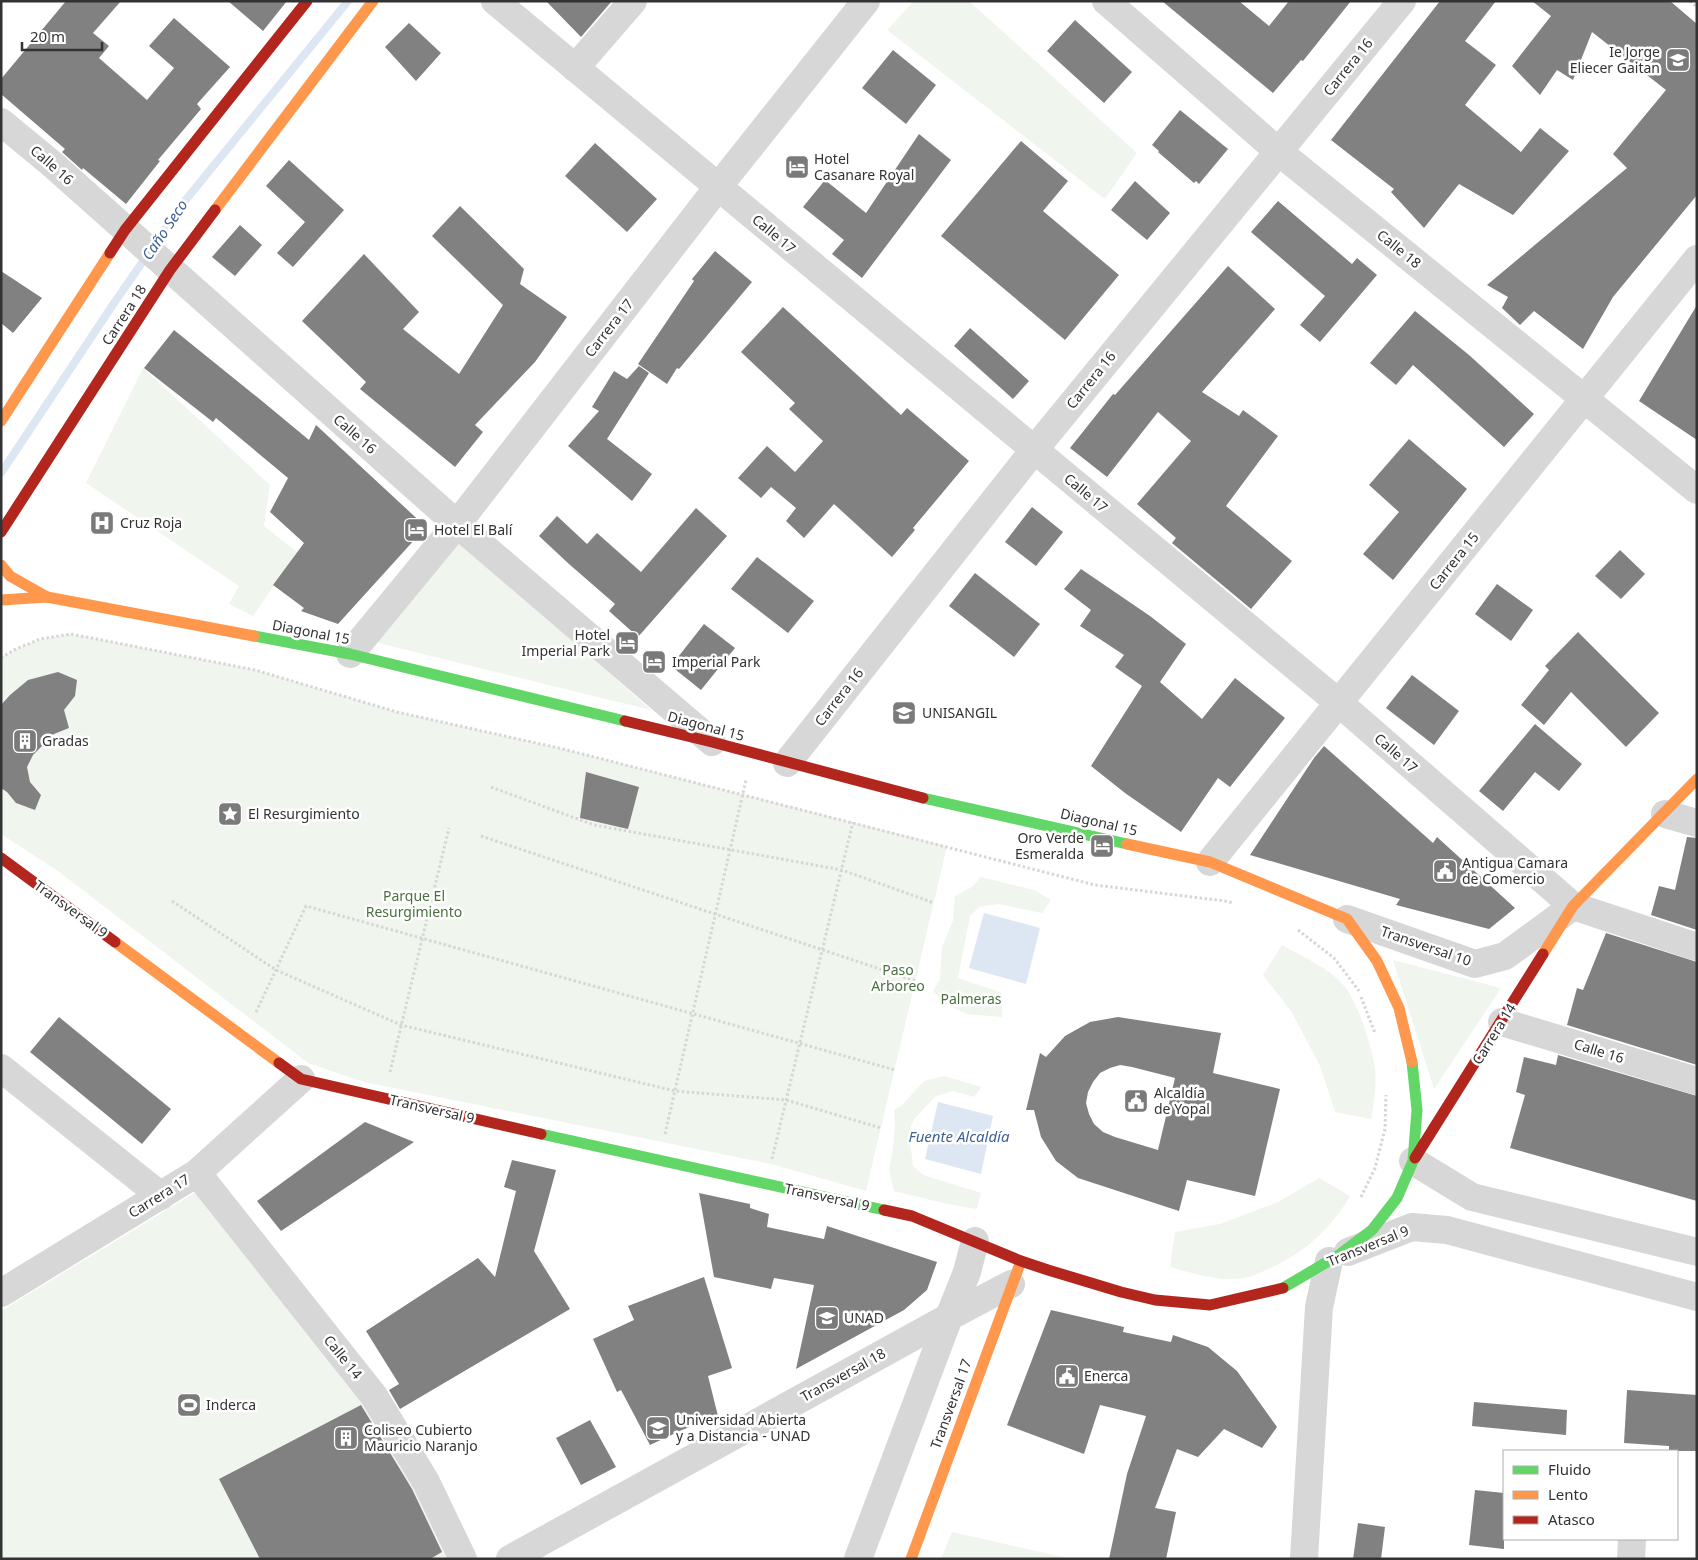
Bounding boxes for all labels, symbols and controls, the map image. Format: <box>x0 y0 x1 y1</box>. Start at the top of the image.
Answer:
scale bar <box>22 20 102 52</box>
text: 20 m <box>30 26 65 46</box>
street label: Carrera 16 <box>1319 34 1377 99</box>
place label: Ie Jorge Eliecer Gaitan <box>1570 42 1660 77</box>
school or university icon: Ie Jorge Eliecer Gaitan <box>1665 47 1691 73</box>
street label: Calle 16 <box>27 141 78 189</box>
place label: Hotel Casanare Royal <box>814 149 914 184</box>
hotel icon: Hotel Casanare Royal <box>784 154 810 180</box>
water label: Caño Seco <box>137 195 192 263</box>
street label: Calle 17 <box>748 210 800 257</box>
street label: Calle 18 <box>1373 225 1425 272</box>
street label: Carrera 18 <box>97 281 150 349</box>
street label: Carrera 17 <box>580 295 637 361</box>
street label: Carrera 16 <box>1062 347 1120 412</box>
street label: Calle 16 <box>330 410 381 458</box>
street label: Calle 17 <box>1060 469 1112 516</box>
hospital icon: Cruz Roja <box>89 510 115 536</box>
place label: Cruz Roja <box>120 513 182 532</box>
hotel icon: Hotel El Balí <box>403 517 429 543</box>
place label: Hotel El Balí <box>434 520 513 539</box>
street label: Carrera 15 <box>1425 528 1483 593</box>
street label: Diagonal 15 <box>271 615 351 648</box>
place label: Hotel Imperial Park <box>522 625 611 660</box>
hotel icon: Hotel Imperial Park <box>614 630 640 656</box>
hotel icon: Imperial Park <box>641 649 667 675</box>
place label: Imperial Park <box>672 652 761 671</box>
street label: Carrera 16 <box>810 664 867 730</box>
school or university icon: UNISANGIL <box>891 700 917 726</box>
place label: UNISANGIL <box>922 703 997 722</box>
street label: Diagonal 15 <box>666 706 747 745</box>
building icon: Gradas <box>12 728 38 754</box>
street label: Calle 17 <box>1371 729 1422 777</box>
place label: Gradas <box>42 731 89 750</box>
place icon: El Resurgimiento <box>217 801 243 827</box>
street label: Diagonal 15 <box>1059 803 1140 840</box>
place label: El Resurgimiento <box>248 804 360 823</box>
place label: Oro Verde Esmeralda <box>1015 828 1084 863</box>
hotel icon: Oro Verde Esmeralda <box>1089 833 1115 859</box>
place label: Antigua Camara de Comercio <box>1462 853 1568 888</box>
public building icon: Antigua Camara de Comercio <box>1432 858 1458 884</box>
street label: Transversal 9 <box>31 876 112 942</box>
park label: Parque El Resurgimiento <box>366 886 462 921</box>
street label: Transversal 10 <box>1378 921 1474 970</box>
park label: Paso Arboreo <box>871 960 925 995</box>
park label: Palmeras <box>941 989 1002 1008</box>
street label: Carrera 14 <box>1467 999 1520 1068</box>
street label: Calle 16 <box>1572 1034 1627 1067</box>
place label: Alcaldía de Yopal <box>1154 1083 1210 1118</box>
public building icon: Alcaldía de Yopal <box>1123 1088 1149 1114</box>
street label: Transversal 9 <box>388 1090 476 1127</box>
water label: Fuente Alcaldía <box>909 1126 1010 1146</box>
street label: Carrera 17 <box>124 1169 193 1222</box>
street label: Transversal 9 <box>783 1178 871 1215</box>
street label: Transversal 9 <box>1324 1221 1411 1271</box>
school or university icon: UNAD <box>814 1305 840 1331</box>
place label: UNAD <box>844 1308 884 1327</box>
street label: Calle 14 <box>320 1331 367 1383</box>
street label: Transversal 18 <box>797 1343 889 1406</box>
street label: Transversal 17 <box>925 1356 976 1451</box>
public building icon: Enerca <box>1054 1363 1080 1389</box>
place label: Enerca <box>1084 1366 1128 1385</box>
sports icon: Inderca <box>176 1392 202 1418</box>
place label: Inderca <box>206 1395 256 1414</box>
place label: Universidad Abierta y a Distancia - UNAD <box>676 1410 810 1445</box>
school or university icon: Universidad Abierta y a Distancia - UNAD <box>645 1415 671 1441</box>
place label: Coliseo Cubierto Mauricio Naranjo <box>364 1420 478 1455</box>
building icon: Coliseo Cubierto Mauricio Naranjo <box>333 1425 359 1451</box>
legend <box>1503 1450 1678 1540</box>
text: Fluido <box>1548 1459 1591 1479</box>
text: Lento <box>1548 1484 1588 1504</box>
text: Atasco <box>1548 1509 1595 1529</box>

